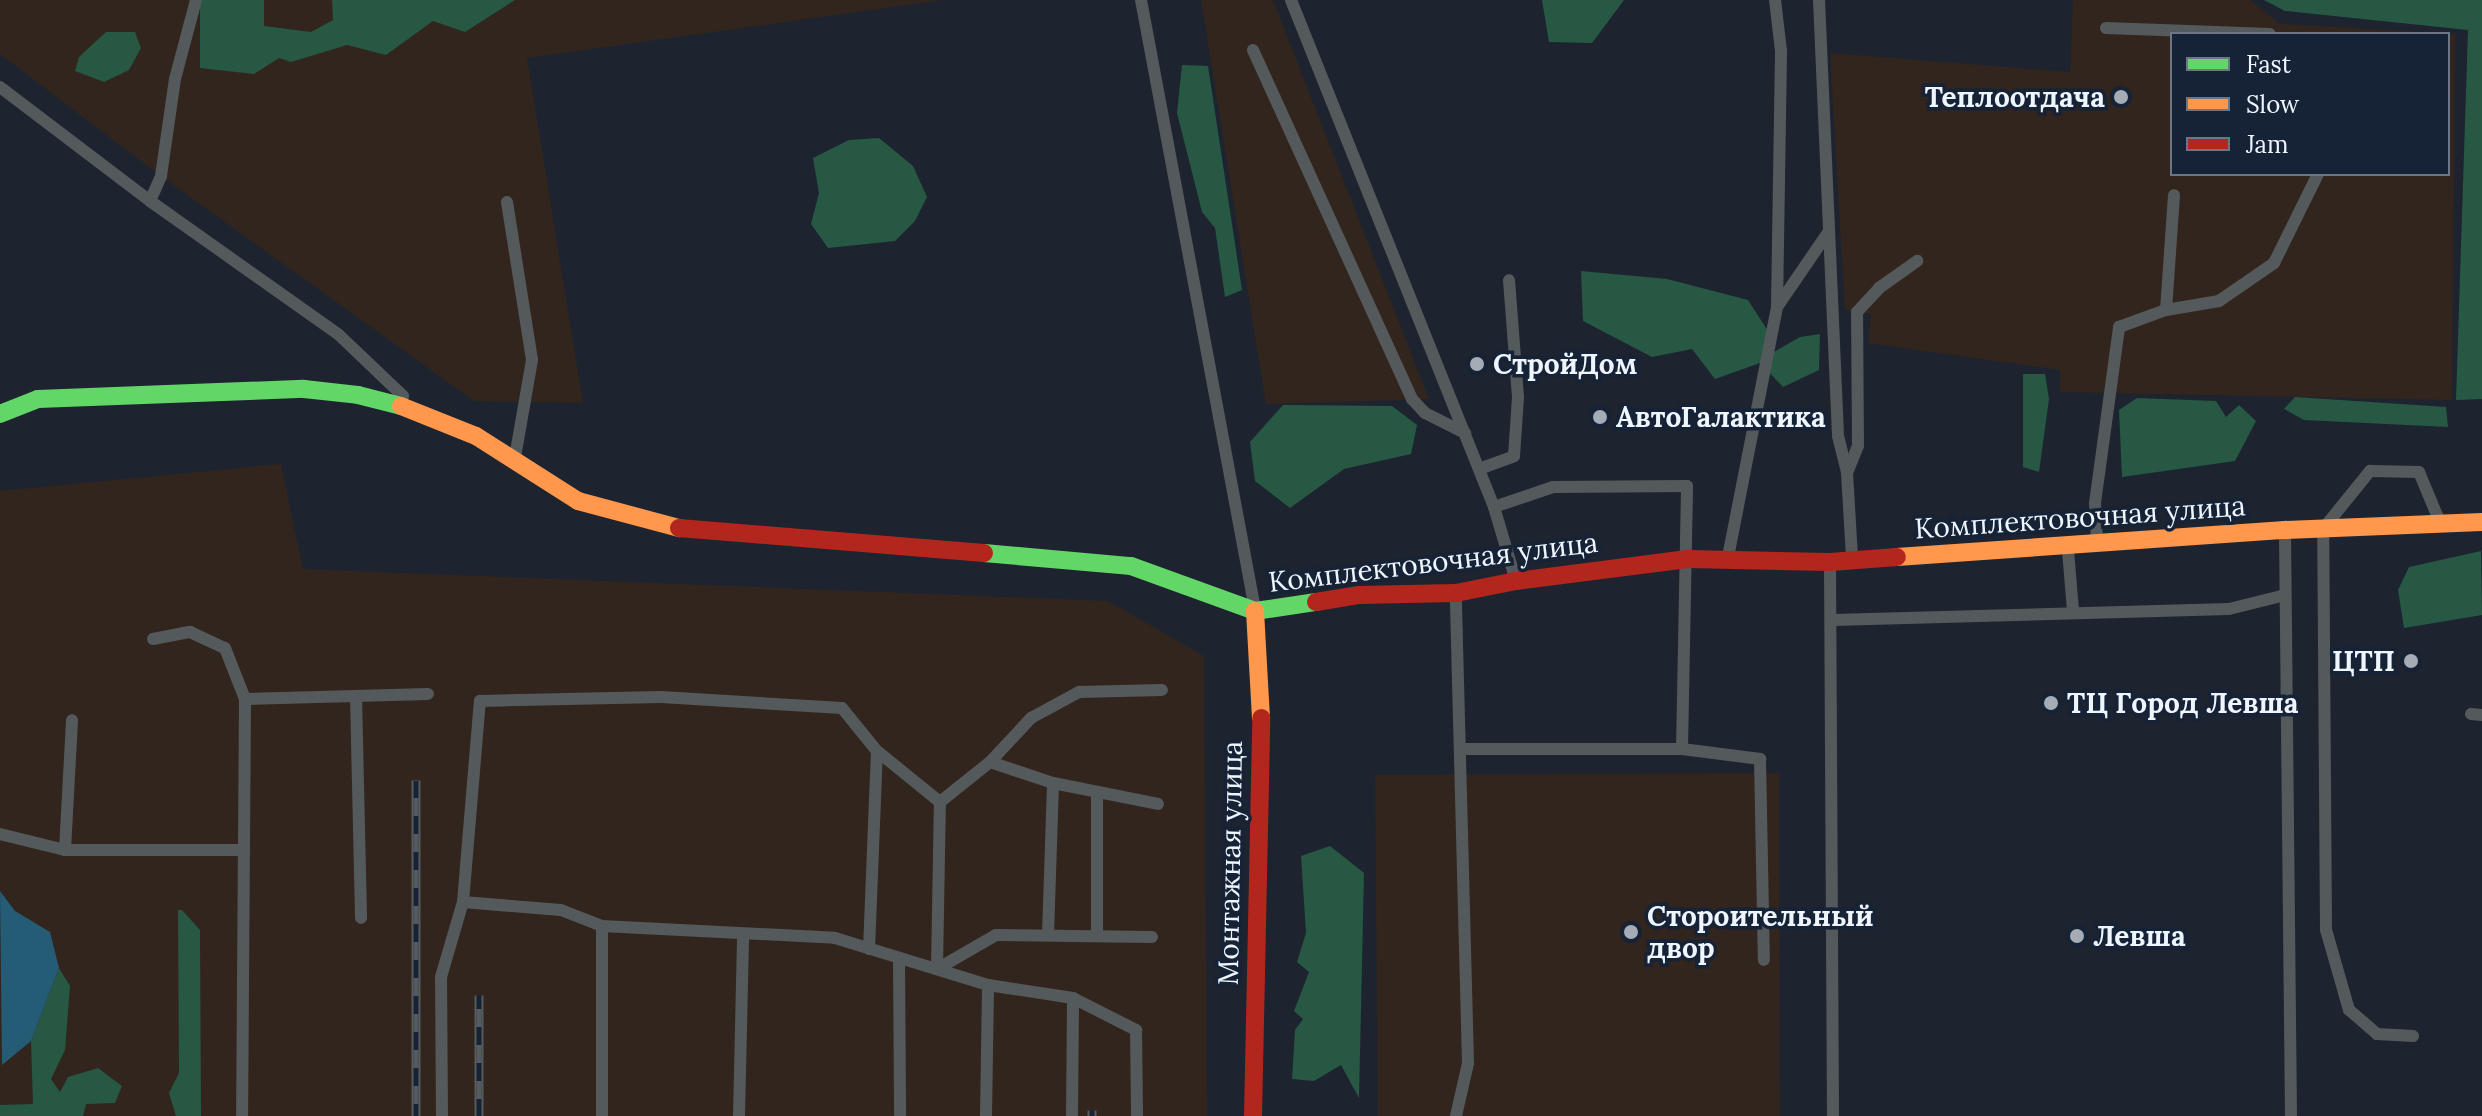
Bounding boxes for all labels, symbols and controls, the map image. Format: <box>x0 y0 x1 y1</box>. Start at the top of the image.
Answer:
legend <box>2170 32 2450 176</box>
text: Fast <box>2246 49 2291 80</box>
place label: Теплоотдача <box>1925 80 2105 114</box>
marker: Теплоотдача <box>2112 88 2130 106</box>
text: Slow <box>2246 89 2299 120</box>
text: Jam <box>2246 129 2288 160</box>
place label: СтройДом <box>1493 347 1637 381</box>
marker: СтройДом <box>1468 355 1486 373</box>
place label: АвтоГалактика <box>1616 400 1826 434</box>
marker: АвтоГалактика <box>1591 408 1609 426</box>
street label: Комплектовочная улица <box>1913 489 2247 545</box>
street label: Комплектовочная улица <box>1266 525 1600 599</box>
place label: ЦТП <box>2332 644 2395 678</box>
marker: ЦТП <box>2402 652 2420 670</box>
place label: ТЦ Город Левша <box>2067 686 2298 720</box>
marker: ТЦ Город Левша <box>2042 694 2060 712</box>
street label: Монтажная улица <box>1211 740 1249 986</box>
place label: Стороительный двор <box>1647 899 1873 965</box>
place label: Левша <box>2093 919 2186 953</box>
marker: Стороительный двор <box>1622 923 1640 941</box>
marker: Левша <box>2068 927 2086 945</box>

